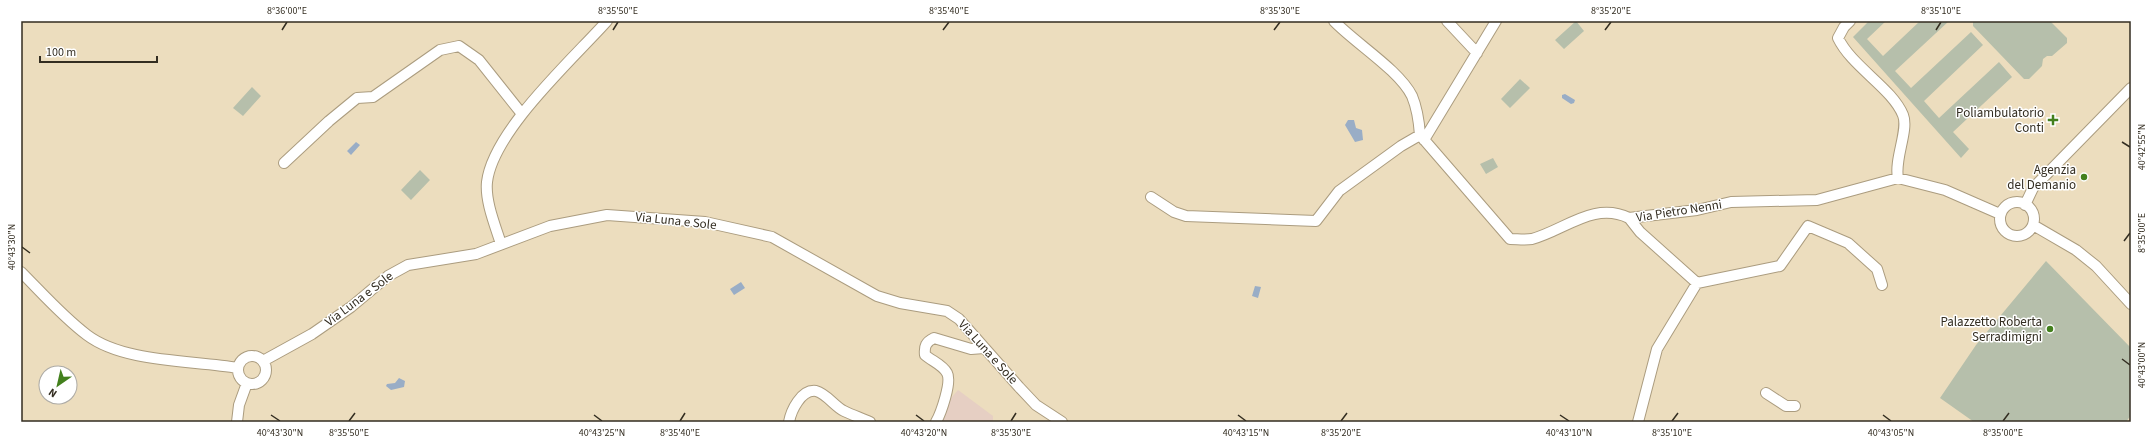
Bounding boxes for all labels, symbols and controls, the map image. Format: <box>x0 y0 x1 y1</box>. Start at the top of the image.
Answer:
text: 8°36'00"E <box>267 4 307 18</box>
text: 8°35'50"E <box>598 4 638 18</box>
text: 8°35'40"E <box>929 4 969 18</box>
text: 8°35'30"E <box>1260 4 1300 18</box>
text: 8°35'20"E <box>1591 4 1631 18</box>
text: 8°35'10"E <box>1921 4 1961 18</box>
scale bar <box>40 38 157 64</box>
text: 100 m <box>46 44 76 61</box>
place label: Poliambulatorio Conti <box>1956 104 2044 137</box>
marker: Poliambulatorio Conti <box>2047 114 2059 126</box>
text: 40°42'55"N <box>2135 124 2149 170</box>
place label: Agenzia del Demanio <box>2007 161 2076 194</box>
marker: Agenzia del Demanio <box>2079 172 2089 182</box>
street label: Via Pietro Nenni <box>1635 195 1723 227</box>
street label: Via Luna e Sole <box>635 208 717 234</box>
text: 8°35'00"E <box>2135 213 2149 253</box>
text: 40°43'30"N <box>5 224 19 270</box>
street label: Via Luna e Sole <box>321 267 397 331</box>
place label: Palazzetto Roberta Serradimigni <box>1940 313 2042 346</box>
street label: Via Luna e Sole <box>954 316 1022 388</box>
marker: Palazzetto Roberta Serradimigni <box>2045 324 2055 334</box>
text: 40°43'00"N <box>2135 342 2149 388</box>
north arrow <box>38 365 78 405</box>
text: N <box>45 385 60 401</box>
text: 40°43'30"N <box>257 426 303 440</box>
text: 8°35'50"E <box>329 426 369 440</box>
text: 40°43'25"N <box>579 426 625 440</box>
text: 8°35'40"E <box>660 426 700 440</box>
text: 40°43'20"N <box>901 426 947 440</box>
text: 8°35'30"E <box>991 426 1031 440</box>
text: 40°43'15"N <box>1223 426 1269 440</box>
text: 8°35'20"E <box>1321 426 1361 440</box>
text: 40°43'10"N <box>1546 426 1592 440</box>
text: 8°35'10"E <box>1652 426 1692 440</box>
text: 40°43'05"N <box>1868 426 1914 440</box>
text: 8°35'00"E <box>1983 426 2023 440</box>

